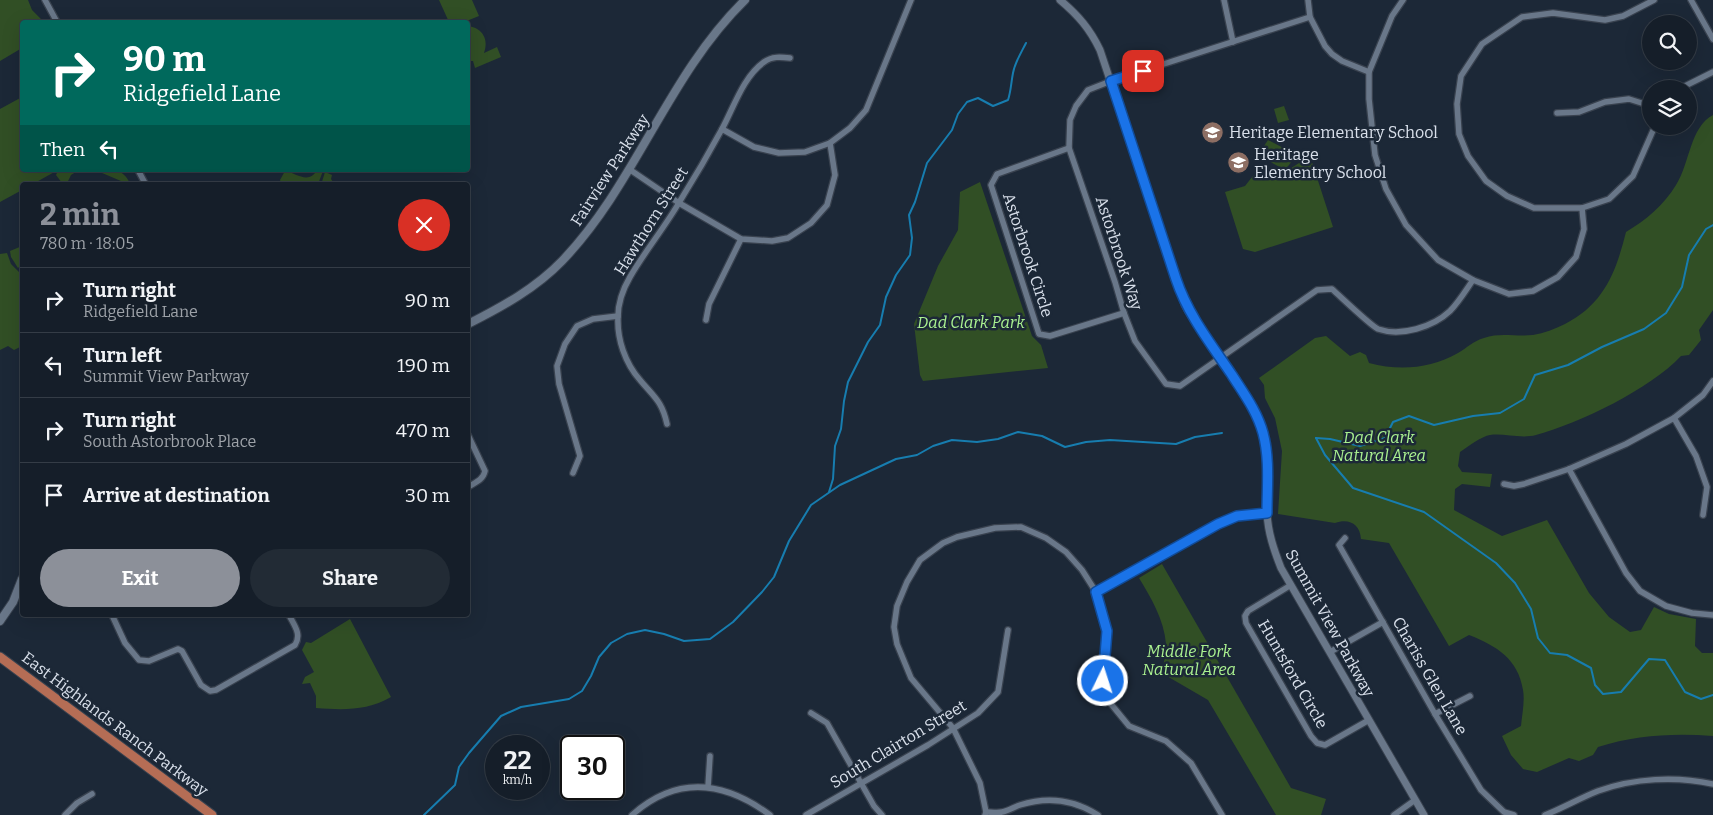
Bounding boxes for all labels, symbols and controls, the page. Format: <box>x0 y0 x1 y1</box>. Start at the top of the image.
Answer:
map controls <box>1642 15 1697 135</box>
button: search <box>1642 15 1697 70</box>
text: 90 m <box>123 38 206 80</box>
icon: right <box>40 40 105 105</box>
pin <box>1122 50 1164 92</box>
icon: arrive <box>1129 57 1157 85</box>
text: Ridgefield Lane <box>123 80 281 107</box>
button: layers <box>1642 80 1697 135</box>
street label: Fairview Parkway <box>567 110 654 229</box>
school or university icon: Heritage Elementary School <box>1201 120 1225 144</box>
place label: Heritage Elementary School <box>1229 123 1438 142</box>
icon: left <box>95 135 123 163</box>
text: Then <box>40 138 85 161</box>
place label: Heritage Elementry School <box>1254 145 1387 182</box>
school or university icon: Heritage Elementry School <box>1226 151 1250 175</box>
street label: Hawthorn Street <box>610 163 692 279</box>
street label: Astorbrook Circle <box>999 190 1057 320</box>
street label: Astorbrook Way <box>1092 194 1147 313</box>
text: 2 min <box>40 197 120 233</box>
button: close <box>398 199 450 251</box>
text: 780 m · 18:05 <box>40 234 134 253</box>
text: Turn right <box>83 279 176 302</box>
icon: right <box>40 286 68 314</box>
text: 90 m <box>405 289 450 312</box>
text: Ridgefield Lane <box>83 302 198 321</box>
park label: Dad Clark Park <box>917 313 1025 332</box>
text: Turn left <box>83 344 162 367</box>
icon: left <box>40 351 68 379</box>
text: 190 m <box>397 354 450 377</box>
text: Summit View Parkway <box>83 367 249 386</box>
text: Turn right <box>83 409 176 432</box>
icon: right <box>40 416 68 444</box>
text: 470 m <box>396 419 450 442</box>
park label: Dad Clark Natural Area <box>1332 428 1426 465</box>
text: South Astorbrook Place <box>83 432 256 451</box>
icon: arrive <box>40 481 68 509</box>
text: Arrive at destination <box>83 484 270 507</box>
text: 30 m <box>405 484 450 507</box>
street label: Summit View Parkway <box>1281 546 1379 701</box>
button: Exit <box>40 549 240 607</box>
button: Share <box>250 549 450 607</box>
street label: Chariss Glen Lane <box>1388 614 1472 738</box>
street label: Huntsford Circle <box>1254 616 1332 732</box>
park label: Middle Fork Natural Area <box>1142 642 1236 679</box>
street label: East Highlands Ranch Parkway <box>18 648 212 800</box>
position arrow <box>1076 654 1128 706</box>
street label: South Clairton Street <box>826 696 970 792</box>
speed limit sign: 30 <box>560 735 625 800</box>
text: 22 <box>503 746 532 776</box>
text: km/h <box>503 773 532 787</box>

